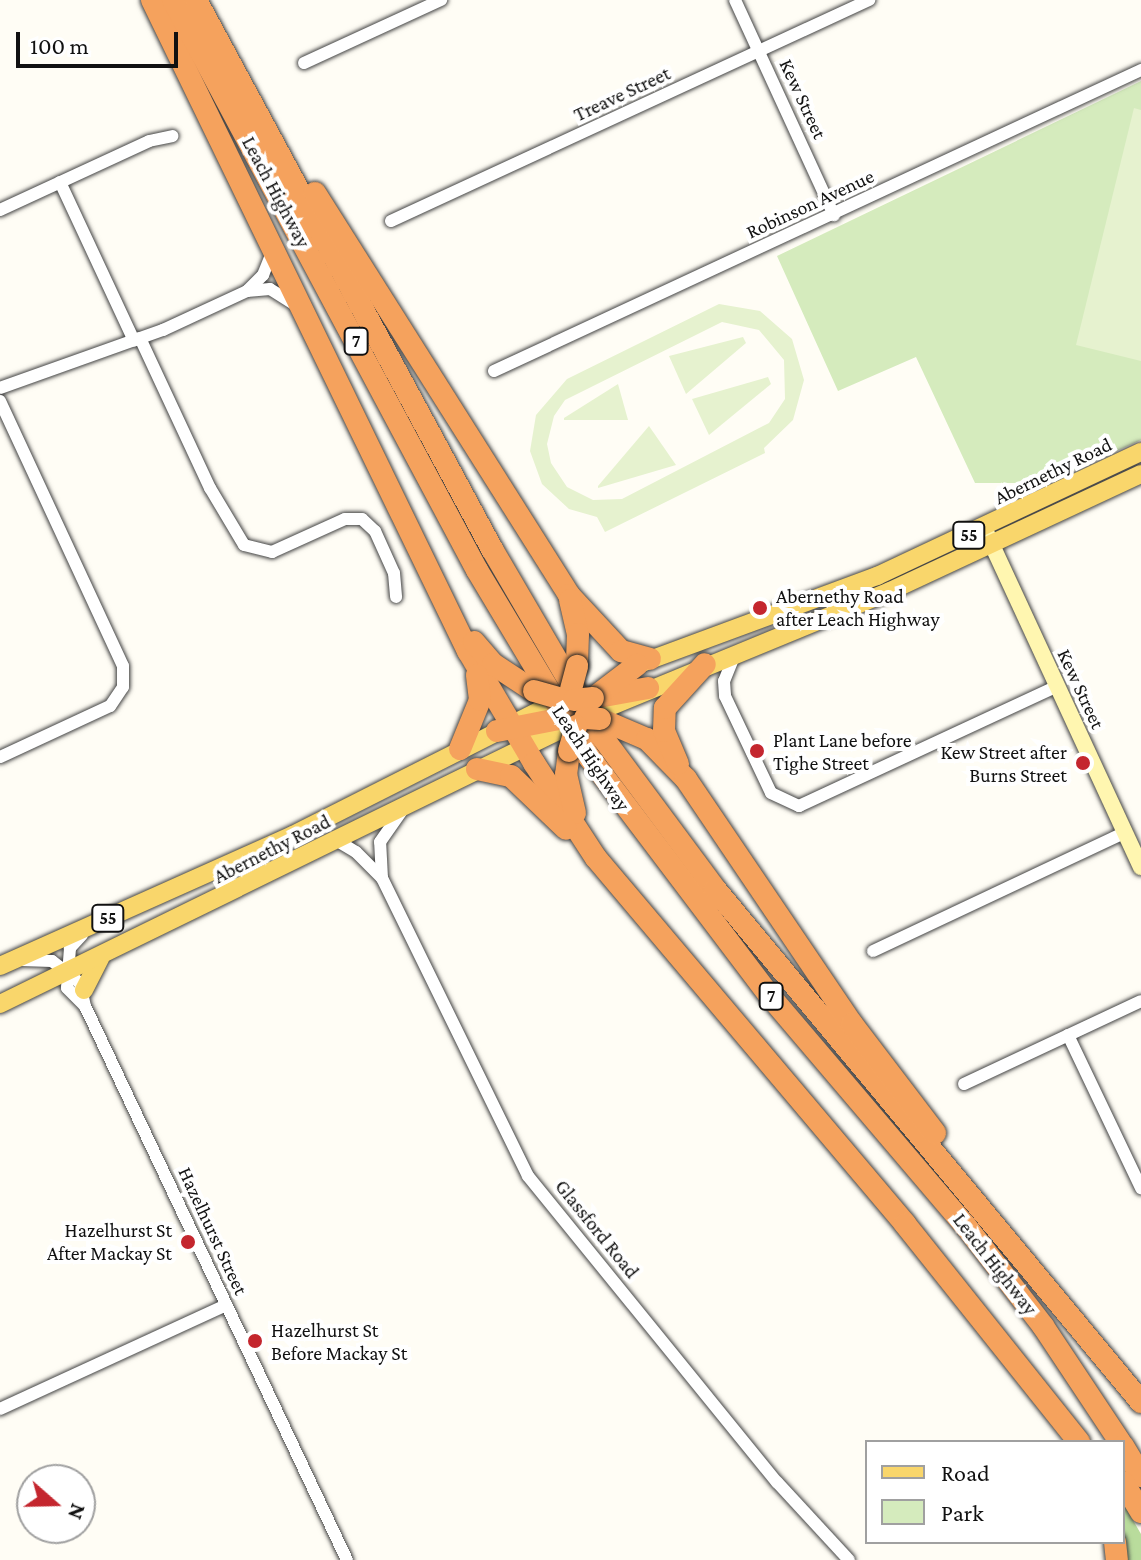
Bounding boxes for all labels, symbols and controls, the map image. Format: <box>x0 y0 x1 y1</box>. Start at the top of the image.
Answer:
scale bar <box>20 16 182 66</box>
text: 100 m <box>30 32 89 59</box>
street label: Kew Street <box>774 55 832 143</box>
street label: Treave Street <box>570 61 674 127</box>
street label: Leach Highway <box>237 132 315 252</box>
street label: Robinson Avenue <box>742 164 878 244</box>
road number: 7 <box>342 327 370 355</box>
street label: Abernethy Road <box>990 432 1116 510</box>
road number: 55 <box>951 521 987 549</box>
place label: Abernethy Road after Leach Highway <box>776 584 940 631</box>
marker: Abernethy Road after Leach Highway <box>751 599 769 617</box>
street label: Kew Street <box>1052 645 1110 733</box>
street label: Leach Highway <box>547 701 635 815</box>
place label: Plant Lane before Tighe Street <box>773 728 911 775</box>
place label: Kew Street after Burns Street <box>940 740 1067 787</box>
marker: Plant Lane before Tighe Street <box>748 742 766 760</box>
marker: Kew Street after Burns Street <box>1074 754 1092 772</box>
street label: Abernethy Road <box>210 809 334 889</box>
road number: 55 <box>90 904 126 932</box>
road number: 7 <box>757 982 785 1010</box>
street label: Hazelhurst Street <box>173 1163 253 1299</box>
street label: Glassford Road <box>550 1175 644 1283</box>
street label: Leach Highway <box>948 1208 1042 1320</box>
place label: Hazelhurst St After Mackay St <box>47 1218 172 1265</box>
marker: Hazelhurst St After Mackay St <box>179 1233 197 1251</box>
place label: Hazelhurst St Before Mackay St <box>271 1318 407 1365</box>
marker: Hazelhurst St Before Mackay St <box>246 1332 264 1350</box>
legend <box>865 1440 1125 1544</box>
text: Road <box>941 1459 990 1486</box>
north arrow <box>16 1464 96 1544</box>
text: Park <box>941 1499 984 1526</box>
text: N <box>63 1500 91 1523</box>

